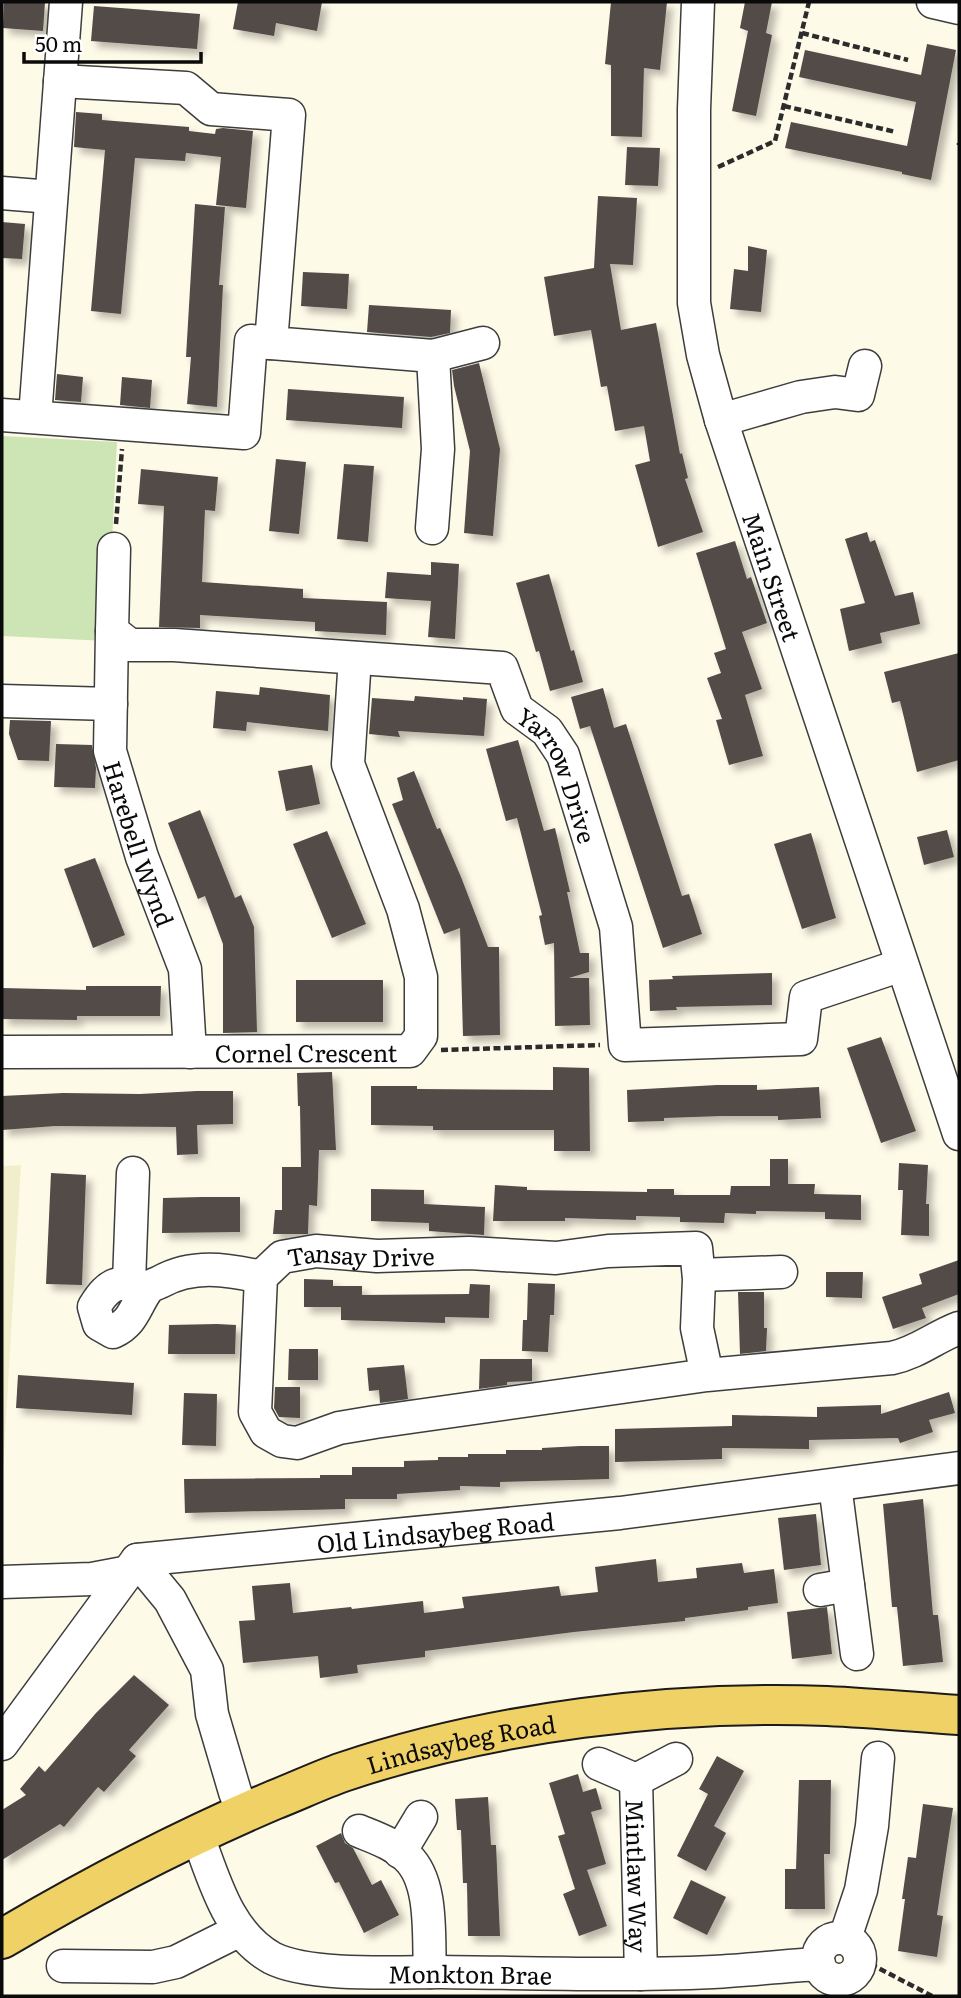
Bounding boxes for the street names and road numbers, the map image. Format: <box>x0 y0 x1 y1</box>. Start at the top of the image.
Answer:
street label: Main Street <box>735 507 811 646</box>
street label: Yarrow Drive <box>510 698 606 847</box>
street label: Harebell Wynd <box>96 756 184 931</box>
street label: Cornel Crescent <box>215 1034 398 1069</box>
street label: Tansay Drive <box>284 1233 435 1274</box>
street label: Old Lindsaybeg Road <box>315 1502 556 1560</box>
street label: Lindsaybeg Road <box>362 1704 558 1781</box>
street label: Mintlaw Way <box>619 1798 658 1953</box>
street label: Monkton Brae <box>388 1954 552 1991</box>

